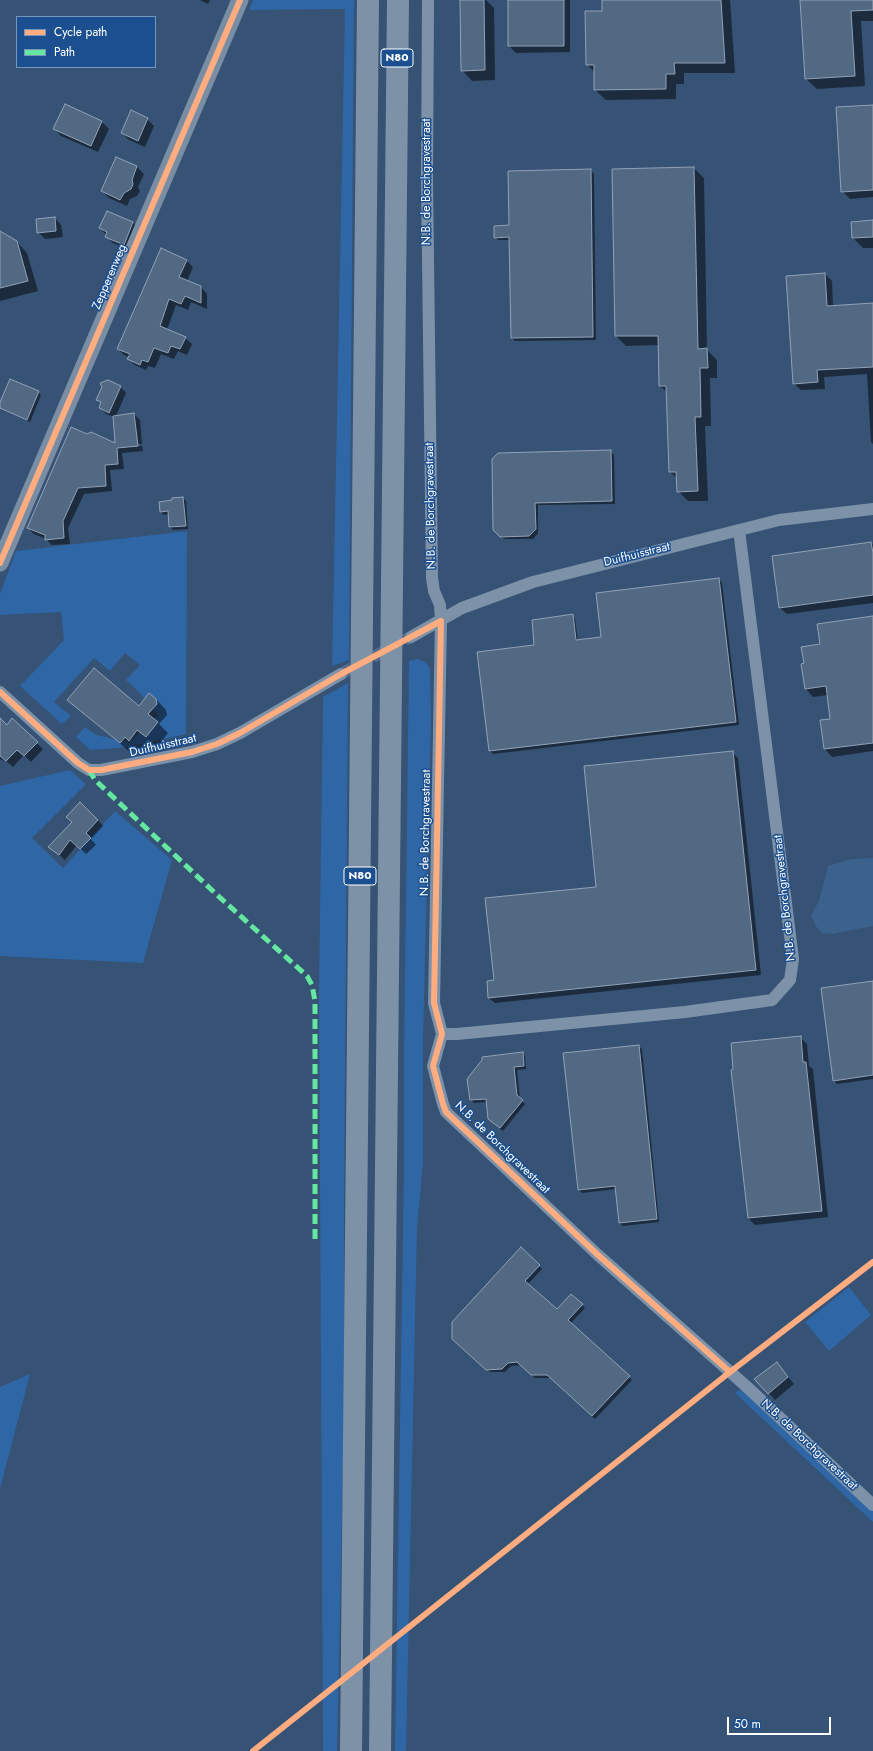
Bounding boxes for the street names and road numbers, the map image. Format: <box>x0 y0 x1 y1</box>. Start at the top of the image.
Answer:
road number: N80 <box>381 49 413 67</box>
street label: N.B. de Borchgravestraat <box>420 119 434 245</box>
street label: Zepperenweg <box>90 242 130 312</box>
street label: N.B. de Borchgravestraat <box>423 443 439 569</box>
street label: Duifhuisstraat <box>602 540 672 570</box>
street label: Duifhuisstraat <box>128 731 198 761</box>
street label: N.B. de Borchgravestraat <box>418 770 434 896</box>
street label: N.B. de Borchgravestraat <box>771 834 799 962</box>
road number: N80 <box>344 867 376 885</box>
street label: N.B. de Borchgravestraat <box>451 1099 553 1197</box>
street label: N.B. de Borchgravestraat <box>758 1397 860 1493</box>

